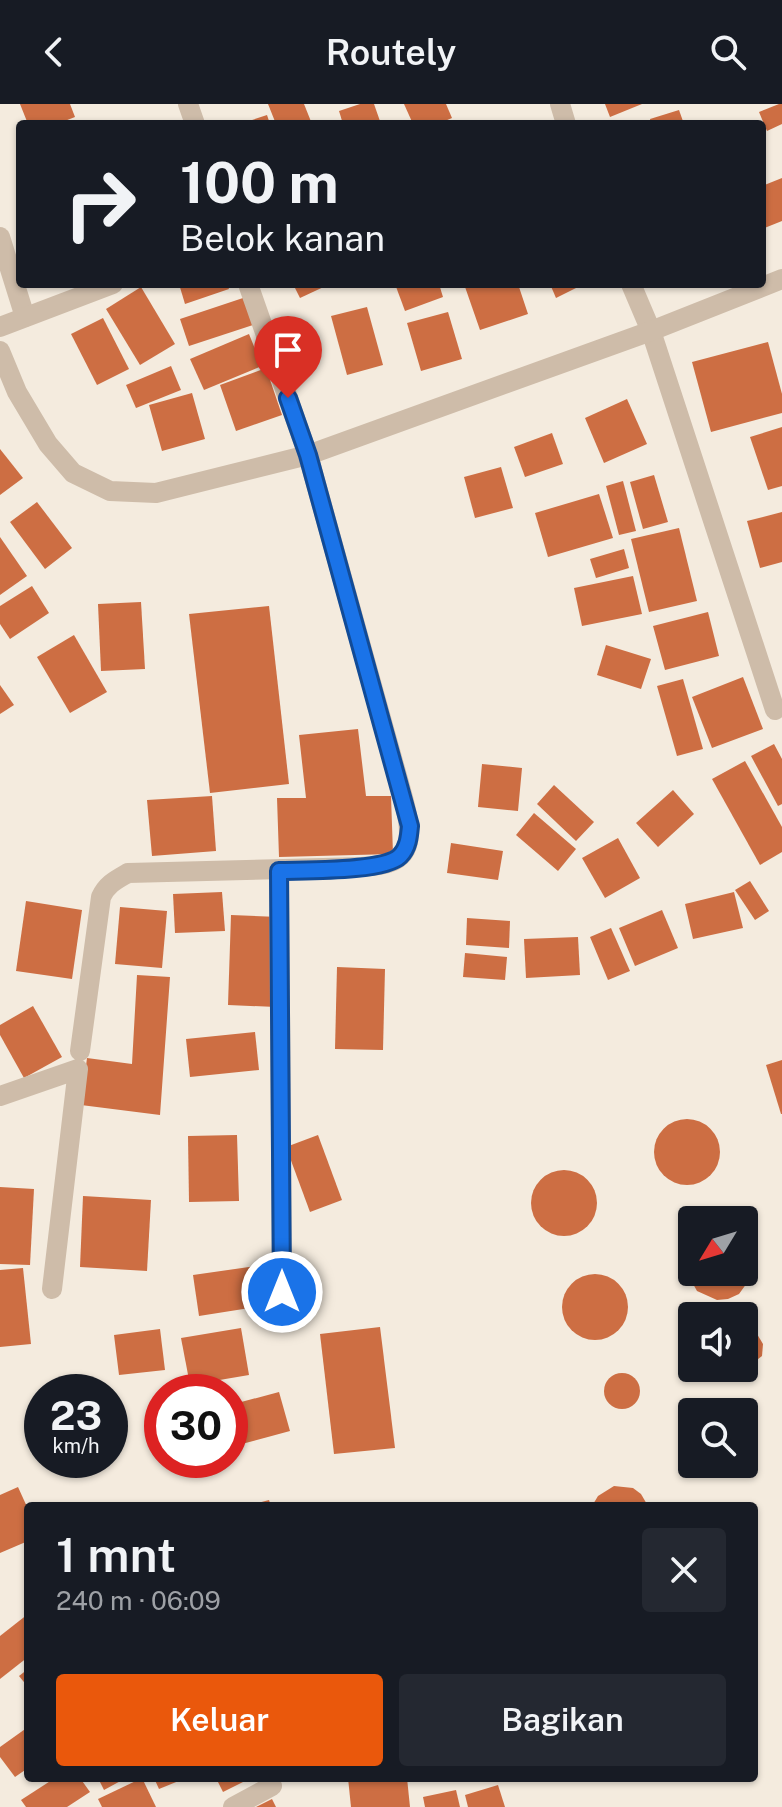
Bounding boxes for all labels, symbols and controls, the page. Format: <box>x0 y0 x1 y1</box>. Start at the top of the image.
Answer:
icon: back <box>32 30 76 74</box>
icon: search <box>706 30 750 74</box>
text: Routely <box>326 31 456 73</box>
text: 100 m <box>180 150 339 216</box>
icon: right <box>48 152 152 256</box>
text: Belok kanan <box>180 217 385 259</box>
pin <box>254 316 322 398</box>
icon: arrive <box>266 328 310 372</box>
north arrow <box>678 1206 758 1286</box>
map controls <box>678 1206 758 1478</box>
position arrow <box>240 1250 324 1334</box>
button: sound <box>678 1302 758 1382</box>
speed limit sign: 30 <box>144 1374 248 1478</box>
text: 23 <box>50 1392 102 1439</box>
button: search <box>678 1398 758 1478</box>
text: km/h <box>52 1434 100 1458</box>
text: 1 mnt <box>56 1526 176 1583</box>
button: close <box>642 1528 726 1612</box>
text: 240 m · 06:09 <box>56 1585 221 1616</box>
button: Keluar <box>56 1674 383 1766</box>
button: Bagikan <box>399 1674 726 1766</box>

